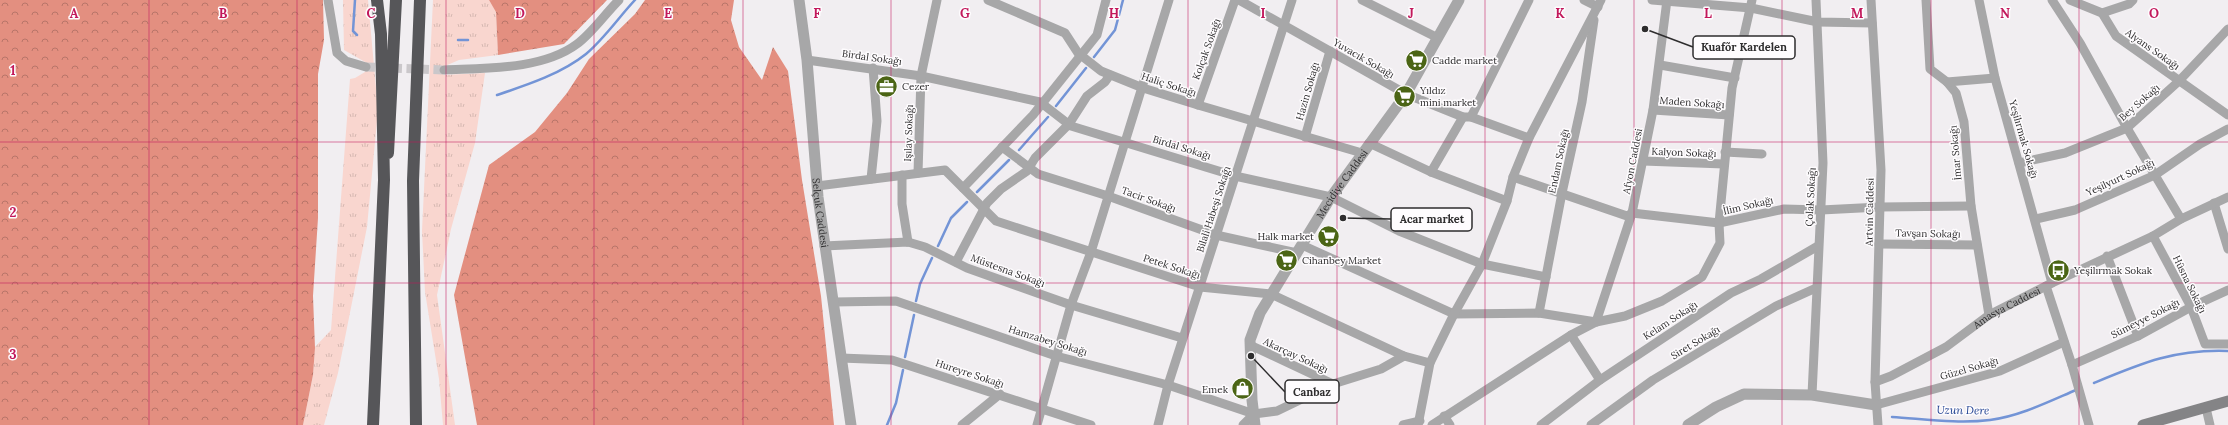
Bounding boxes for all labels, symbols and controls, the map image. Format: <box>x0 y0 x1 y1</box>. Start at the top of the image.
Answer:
text: A <box>70 5 79 22</box>
text: B <box>219 5 228 22</box>
text: C <box>367 5 376 22</box>
text: D <box>515 5 525 22</box>
text: E <box>664 5 672 22</box>
text: F <box>813 5 821 22</box>
text: G <box>960 5 970 22</box>
text: H <box>1109 5 1119 22</box>
text: I <box>1260 5 1266 22</box>
text: J <box>1408 5 1414 22</box>
text: K <box>1555 5 1565 22</box>
text: L <box>1704 5 1712 22</box>
text: M <box>1851 5 1864 22</box>
text: N <box>2000 5 2010 22</box>
text: O <box>2149 5 2159 22</box>
street label: Kolçak Sokağı <box>1189 17 1224 82</box>
street label: Alyans Sokağı <box>2122 25 2183 73</box>
street label: Yuvacık Sokağı <box>1330 35 1397 81</box>
callout: Kuafõr Kardelen <box>1693 36 1795 59</box>
text: Kuafõr Kardelen <box>1701 40 1787 54</box>
street label: Birdal Sokağı <box>841 47 903 68</box>
supermarket icon: Cadde market <box>1404 47 1430 73</box>
place label: Cadde market <box>1432 54 1497 67</box>
street label: Hazin Sokağı <box>1293 60 1322 122</box>
text: 1 <box>10 62 16 79</box>
street label: Haliç Sokağı <box>1140 69 1198 100</box>
office icon: Cezer <box>873 73 899 99</box>
place label: Cezer <box>902 80 930 93</box>
street label: Bey Sokağı <box>2116 81 2163 124</box>
supermarket icon: Yıldız mini market <box>1391 83 1417 109</box>
place label: Yıldız mini market <box>1419 84 1476 109</box>
street label: Maden Sokağı <box>1659 94 1725 111</box>
street label: Yeşilırmak Sokağı <box>2006 97 2041 180</box>
street label: Işılay Sokağı <box>901 104 916 162</box>
street label: İmar Sokağı <box>1947 125 1964 181</box>
street label: Endam Sokağı <box>1545 127 1572 195</box>
street label: Afyon Caddesi <box>1620 127 1645 196</box>
street label: Birdal Sokağı <box>1151 132 1213 163</box>
street label: Kalyon Sokağı <box>1651 145 1717 160</box>
street label: Mecidiye Caddesi <box>1313 147 1371 221</box>
street label: Yeşilyurt Sokağı <box>2083 156 2157 199</box>
street label: Bilali Habeşi Sokağı <box>1193 164 1234 254</box>
street label: Çolak Sokağı <box>1802 167 1819 227</box>
street label: Selçuk Caddesi <box>809 178 831 249</box>
street label: Artvin Caddesi <box>1862 178 1877 247</box>
street label: Tacir Sokağı <box>1120 184 1178 215</box>
street label: İlim Sokağı <box>1722 193 1775 218</box>
text: 2 <box>10 204 17 221</box>
callout: Acar market <box>1391 208 1472 231</box>
text: Acar market <box>1400 212 1465 226</box>
supermarket icon: Halk market <box>1316 223 1342 249</box>
street label: Tavşan Sokağı <box>1895 226 1961 241</box>
place label: Halk market <box>1257 230 1314 243</box>
supermarket icon: Cihanbey Market <box>1274 247 1300 273</box>
street label: Müstesna Sokağı <box>969 251 1047 290</box>
street label: Petek Sokağı <box>1142 251 1202 282</box>
street label: Hüsna Sokağı <box>2170 253 2209 315</box>
place label: Cihanbey Market <box>1302 254 1381 267</box>
bus stop icon: Yeşilırmak Sokak <box>2045 257 2071 283</box>
place label: Yeşilırmak Sokak <box>2073 264 2153 277</box>
street label: Amasya Caddesi <box>1970 284 2043 332</box>
street label: Sümeyye Sokağı <box>2109 295 2182 341</box>
street label: Kelam Sokağı <box>1641 298 1700 343</box>
street label: Hamzabey Sokağı <box>1007 322 1089 359</box>
street label: Siret Sokağı <box>1668 323 1722 362</box>
street label: Akarçay Sokağı <box>1260 334 1330 376</box>
text: 3 <box>9 346 17 363</box>
street label: Güzel Sokağı <box>1938 354 2000 383</box>
street label: Hureyre Sokağı <box>934 356 1006 391</box>
shop icon: Emek <box>1230 376 1256 402</box>
callout: Canbaz <box>1285 380 1339 403</box>
place label: Emek <box>1202 383 1229 396</box>
text: Canbaz <box>1293 385 1331 399</box>
water label: Uzun Dere <box>1936 403 1990 417</box>

